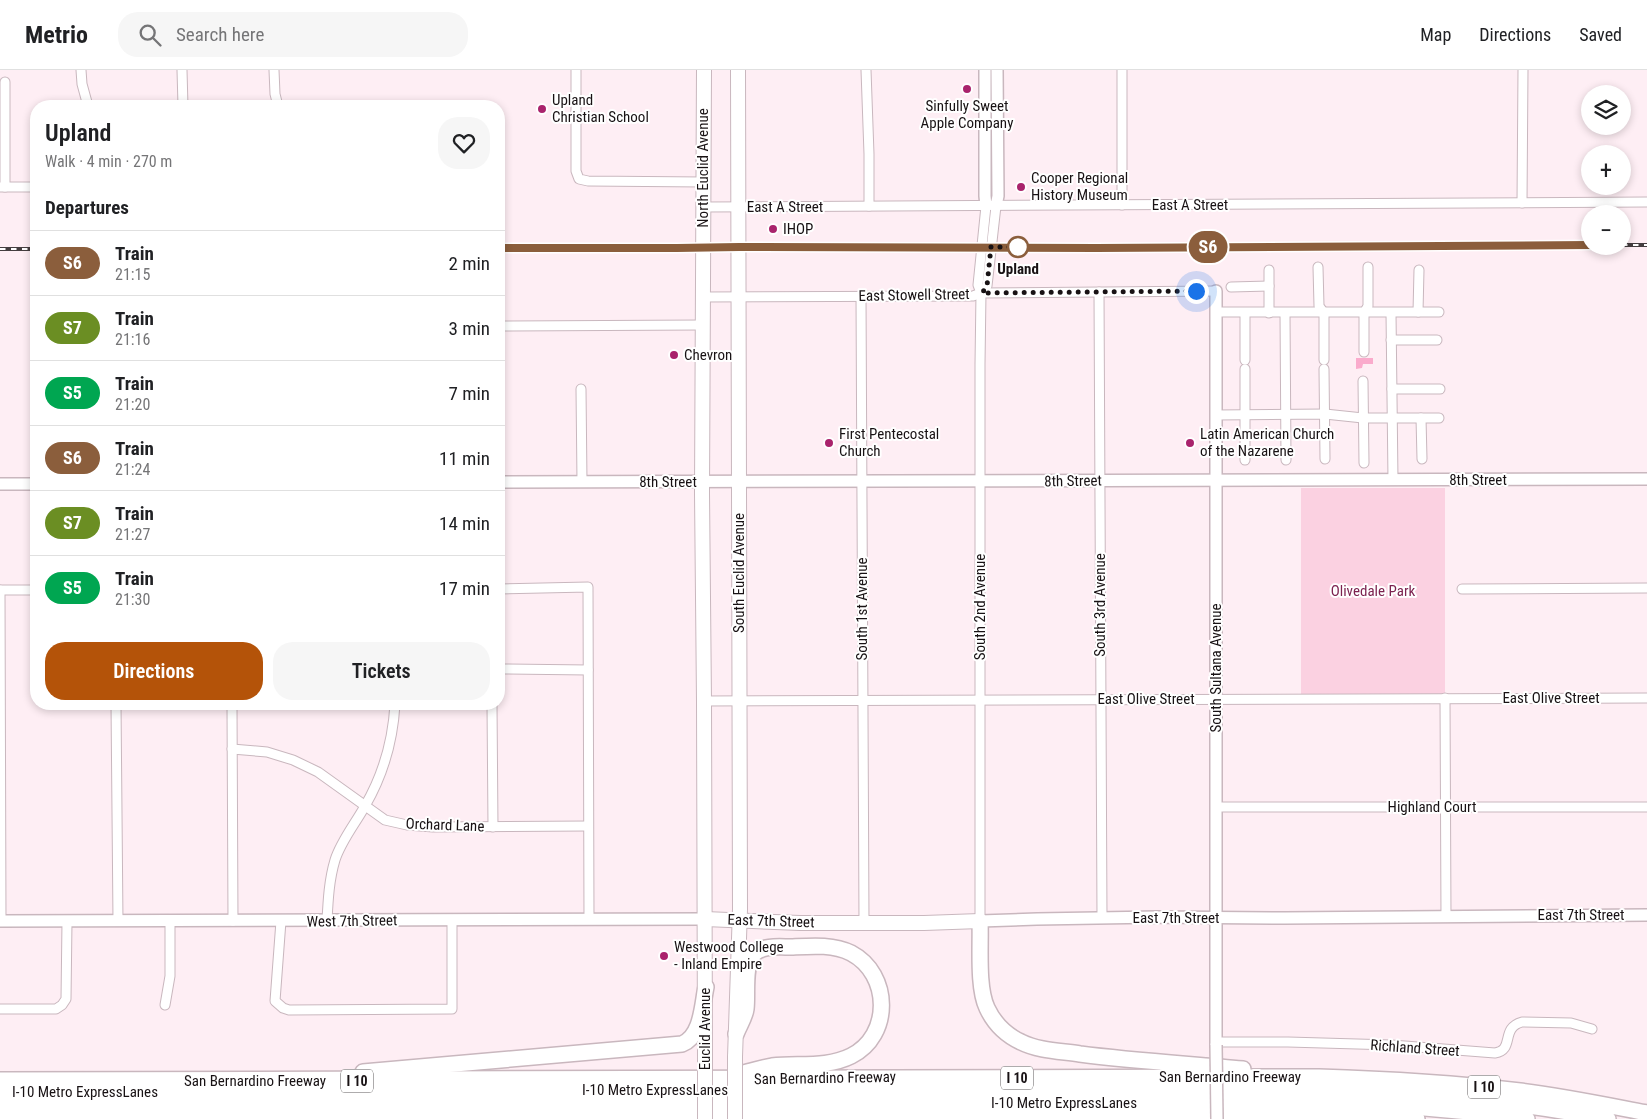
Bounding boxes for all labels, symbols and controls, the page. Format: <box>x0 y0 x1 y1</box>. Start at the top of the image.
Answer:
search box <box>118 12 468 57</box>
text: Metrio <box>25 21 88 49</box>
icon: search <box>136 21 164 49</box>
text: Search here <box>176 23 264 46</box>
text: Map <box>1420 24 1451 45</box>
text: Directions <box>1479 24 1551 45</box>
text: Saved <box>1579 24 1622 45</box>
marker: Sinfully Sweet Apple Company <box>961 83 973 95</box>
map controls <box>1581 85 1631 255</box>
button: layers <box>1581 85 1631 135</box>
place label: Upland Christian School <box>552 91 649 126</box>
place label: Sinfully Sweet Apple Company <box>921 97 1013 132</box>
marker: Upland Christian School <box>536 103 548 115</box>
street label: North Euclid Avenue <box>694 108 712 228</box>
button: heart <box>438 117 490 169</box>
text: Upland <box>45 119 111 147</box>
button: + <box>1581 145 1631 195</box>
text: Walk · 4 min · 270 m <box>45 152 172 171</box>
place label: Cooper Regional History Museum <box>1031 169 1128 204</box>
marker: Cooper Regional History Museum <box>1015 181 1027 193</box>
text: Departures <box>45 196 129 219</box>
street label: East A Street <box>1152 196 1228 214</box>
street label: East A Street <box>747 198 823 216</box>
button: − <box>1581 205 1631 255</box>
place label: IHOP <box>783 220 813 238</box>
marker: IHOP <box>767 223 779 235</box>
line badge: S6 <box>1186 231 1230 263</box>
marker: Upland <box>1007 236 1029 258</box>
text: S6 <box>1199 236 1217 257</box>
text: Train <box>115 242 154 265</box>
text: S6 <box>63 252 82 273</box>
text: 2 min <box>448 252 490 275</box>
place label: Upland <box>997 260 1039 278</box>
text: 21:15 <box>115 265 150 284</box>
your location <box>1184 279 1209 304</box>
street label: East Stowell Street <box>858 285 970 305</box>
text: Train <box>115 307 154 330</box>
text: S7 <box>63 317 82 338</box>
text: 3 min <box>448 317 490 340</box>
text: 21:16 <box>115 330 150 349</box>
place label: Chevron <box>684 346 732 364</box>
marker: Chevron <box>668 349 680 361</box>
text: Train <box>115 372 154 395</box>
text: S5 <box>63 382 82 403</box>
text: 7 min <box>448 382 490 405</box>
text: 21:20 <box>115 395 150 414</box>
place label: First Pentecostal Church <box>839 425 939 460</box>
place label: Latin American Church of the Nazarene <box>1200 425 1334 460</box>
text: Train <box>115 437 154 460</box>
marker: First Pentecostal Church <box>823 437 835 449</box>
marker: Latin American Church of the Nazarene <box>1184 437 1196 449</box>
text: S6 <box>63 447 82 468</box>
text: 11 min <box>439 447 490 470</box>
text: 21:24 <box>115 460 150 479</box>
street label: 8th Street <box>1044 471 1102 491</box>
street label: 8th Street <box>1449 471 1507 489</box>
street label: 8th Street <box>639 473 697 491</box>
text: Train <box>115 502 154 525</box>
text: S7 <box>63 512 82 533</box>
text: 14 min <box>439 512 490 535</box>
street label: South Euclid Avenue <box>730 513 748 633</box>
text: 21:27 <box>115 525 150 544</box>
street label: South 3rd Avenue <box>1091 553 1109 657</box>
street label: South 2nd Avenue <box>971 554 989 660</box>
street label: South 1st Avenue <box>853 558 871 661</box>
text: Train <box>115 567 154 590</box>
text: S5 <box>63 577 82 598</box>
text: 17 min <box>439 577 490 600</box>
park label: Olivedale Park <box>1331 582 1416 600</box>
text: 21:30 <box>115 590 150 609</box>
street label: South Sultana Avenue <box>1207 604 1225 732</box>
button: Directions <box>45 642 263 700</box>
button: Tickets <box>273 642 490 700</box>
street label: East Olive Street <box>1502 689 1600 707</box>
street label: East Olive Street <box>1097 690 1195 708</box>
street label: Highland Court <box>1388 798 1476 816</box>
street label: Orchard Lane <box>405 815 485 835</box>
street label: East 7th Street <box>1537 906 1625 924</box>
street label: East 7th Street <box>1132 909 1220 927</box>
street label: East 7th Street <box>727 910 815 932</box>
street label: West 7th Street <box>307 911 397 931</box>
place label: Westwood College - Inland Empire <box>674 938 784 973</box>
marker: Westwood College - Inland Empire <box>658 950 670 962</box>
street label: Euclid Avenue <box>696 988 714 1070</box>
street label: Richland Street <box>1370 1036 1460 1060</box>
road number: I 10 <box>1001 1066 1033 1090</box>
street label: San Bernardino Freeway <box>754 1068 896 1088</box>
street label: San Bernardino Freeway <box>1159 1068 1301 1086</box>
road number: I 10 <box>341 1069 373 1092</box>
street label: San Bernardino Freeway <box>184 1072 326 1090</box>
road number: I 10 <box>1468 1076 1500 1098</box>
street label: I-10 Metro ExpressLanes <box>582 1081 728 1099</box>
street label: I-10 Metro ExpressLanes <box>12 1083 158 1101</box>
street label: I-10 Metro ExpressLanes <box>991 1094 1137 1112</box>

